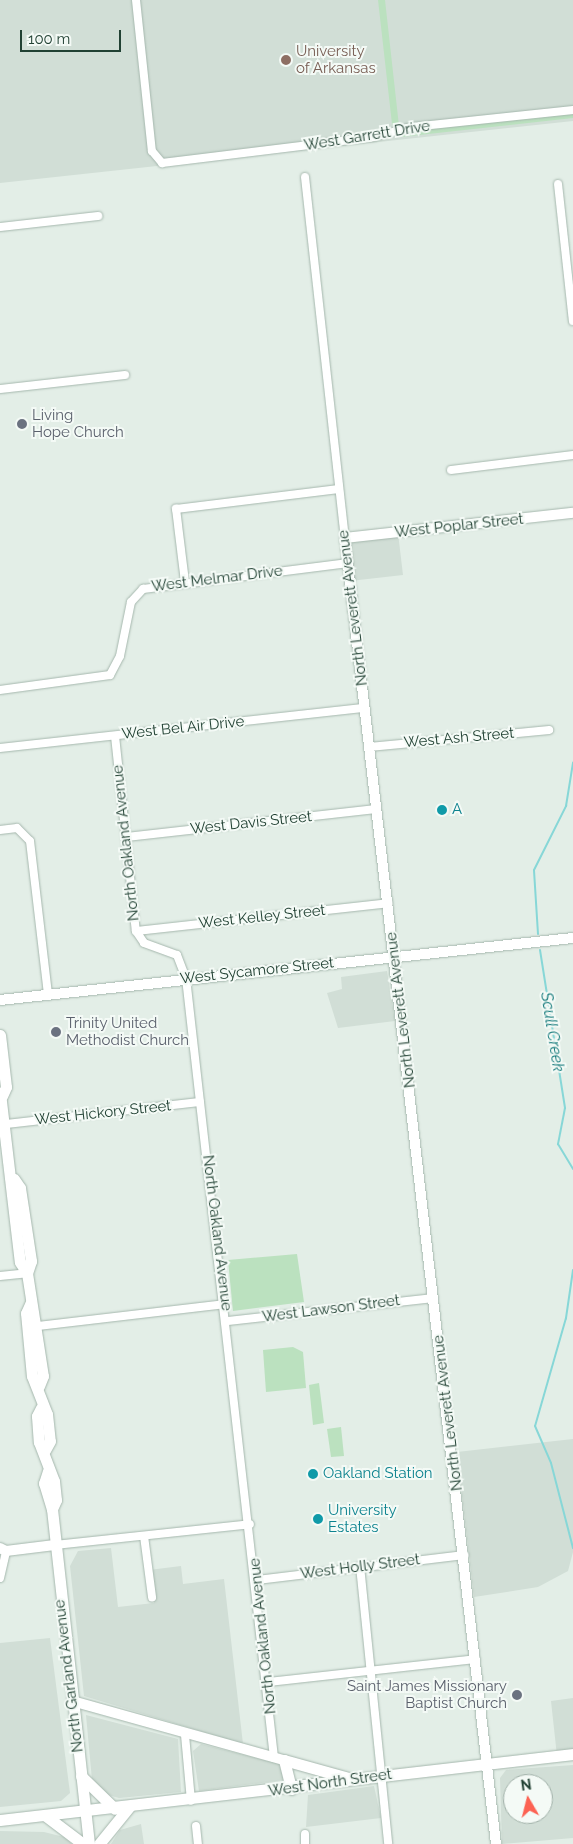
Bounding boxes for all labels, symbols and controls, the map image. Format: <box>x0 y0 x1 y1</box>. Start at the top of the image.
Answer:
scale bar <box>22 20 124 52</box>
text: 100 m <box>28 30 70 48</box>
place label: University of Arkansas <box>296 42 376 77</box>
marker: University of Arkansas <box>280 54 292 66</box>
street label: West Garrett Drive <box>303 117 431 155</box>
place label: Living Hope Church <box>32 406 124 441</box>
marker: Living Hope Church <box>16 418 28 430</box>
street label: West Poplar Street <box>393 510 525 542</box>
street label: North Leverett Avenue <box>334 529 372 687</box>
street label: West Melmar Drive <box>150 562 284 596</box>
street label: West Bel Air Drive <box>120 713 246 743</box>
street label: West Ash Street <box>403 724 515 752</box>
street label: North Oakland Avenue <box>109 764 143 922</box>
place label: A <box>452 801 462 819</box>
marker: A <box>436 804 448 816</box>
street label: West Davis Street <box>189 808 313 838</box>
street label: West Kelley Street <box>197 901 327 933</box>
street label: North Leverett Avenue <box>382 931 420 1089</box>
street label: West Sycamore Street <box>179 954 335 988</box>
water label: Scull Creek <box>536 991 568 1073</box>
place label: Trinity United Methodist Church <box>66 1014 189 1049</box>
marker: Trinity United Methodist Church <box>50 1026 62 1038</box>
street label: West Hickory Street <box>34 1097 172 1129</box>
street label: North Oakland Avenue <box>198 1154 236 1312</box>
street label: West Lawson Street <box>261 1292 401 1326</box>
street label: North Leverett Avenue <box>429 1334 467 1492</box>
place label: Oakland Station <box>323 1465 433 1483</box>
marker: Oakland Station <box>307 1468 319 1480</box>
place label: University Estates <box>328 1501 397 1536</box>
marker: University Estates <box>312 1513 324 1525</box>
street label: West Holly Street <box>299 1551 421 1583</box>
street label: North Oakland Avenue <box>246 1557 280 1715</box>
street label: North Garland Avenue <box>51 1598 87 1754</box>
place label: Saint James Missionary Baptist Church <box>347 1677 507 1712</box>
marker: Saint James Missionary Baptist Church <box>511 1689 523 1701</box>
street label: West North Street <box>267 1765 393 1801</box>
north arrow <box>503 1774 553 1824</box>
text: N <box>520 1776 532 1794</box>

